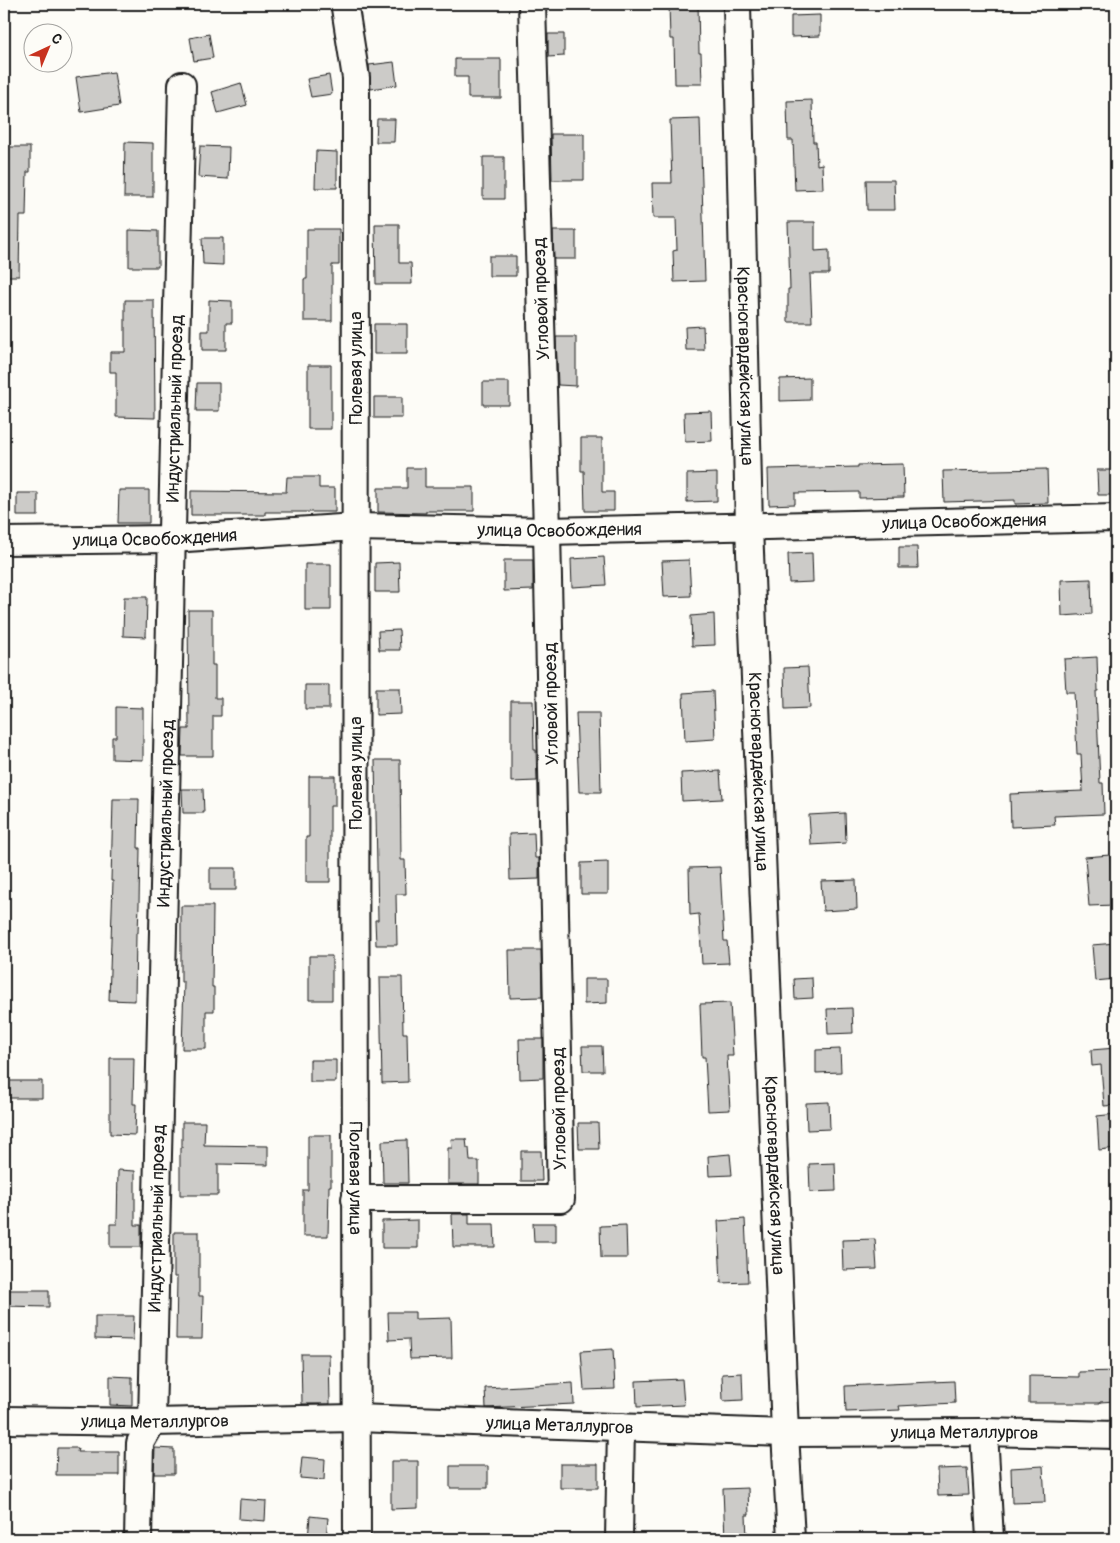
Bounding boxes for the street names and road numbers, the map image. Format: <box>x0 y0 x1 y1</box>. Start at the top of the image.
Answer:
street label: Угловой проезд <box>528 237 555 361</box>
street label: Красногвардейская улица <box>731 266 759 466</box>
street label: Полевая улица <box>345 311 368 425</box>
street label: Индустриальный проезд <box>162 314 189 503</box>
street label: улица Освобождения <box>881 509 1047 535</box>
street label: улица Освобождения <box>476 518 642 543</box>
street label: улица Освобождения <box>72 524 238 552</box>
street label: Угловой проезд <box>539 642 564 766</box>
street label: Красногвардейская улица <box>743 672 774 872</box>
street label: Полевая улица <box>345 716 368 830</box>
street label: Индустриальный проезд <box>153 719 180 907</box>
street label: Угловой проезд <box>547 1047 572 1171</box>
street label: Красногвардейская улица <box>759 1075 790 1275</box>
street label: Полевая улица <box>343 1121 367 1235</box>
street label: Индустриальный проезд <box>143 1124 171 1312</box>
street label: улица Металлургов <box>80 1409 229 1434</box>
street label: улица Металлургов <box>485 1412 634 1440</box>
street label: улица Металлургов <box>890 1421 1039 1445</box>

